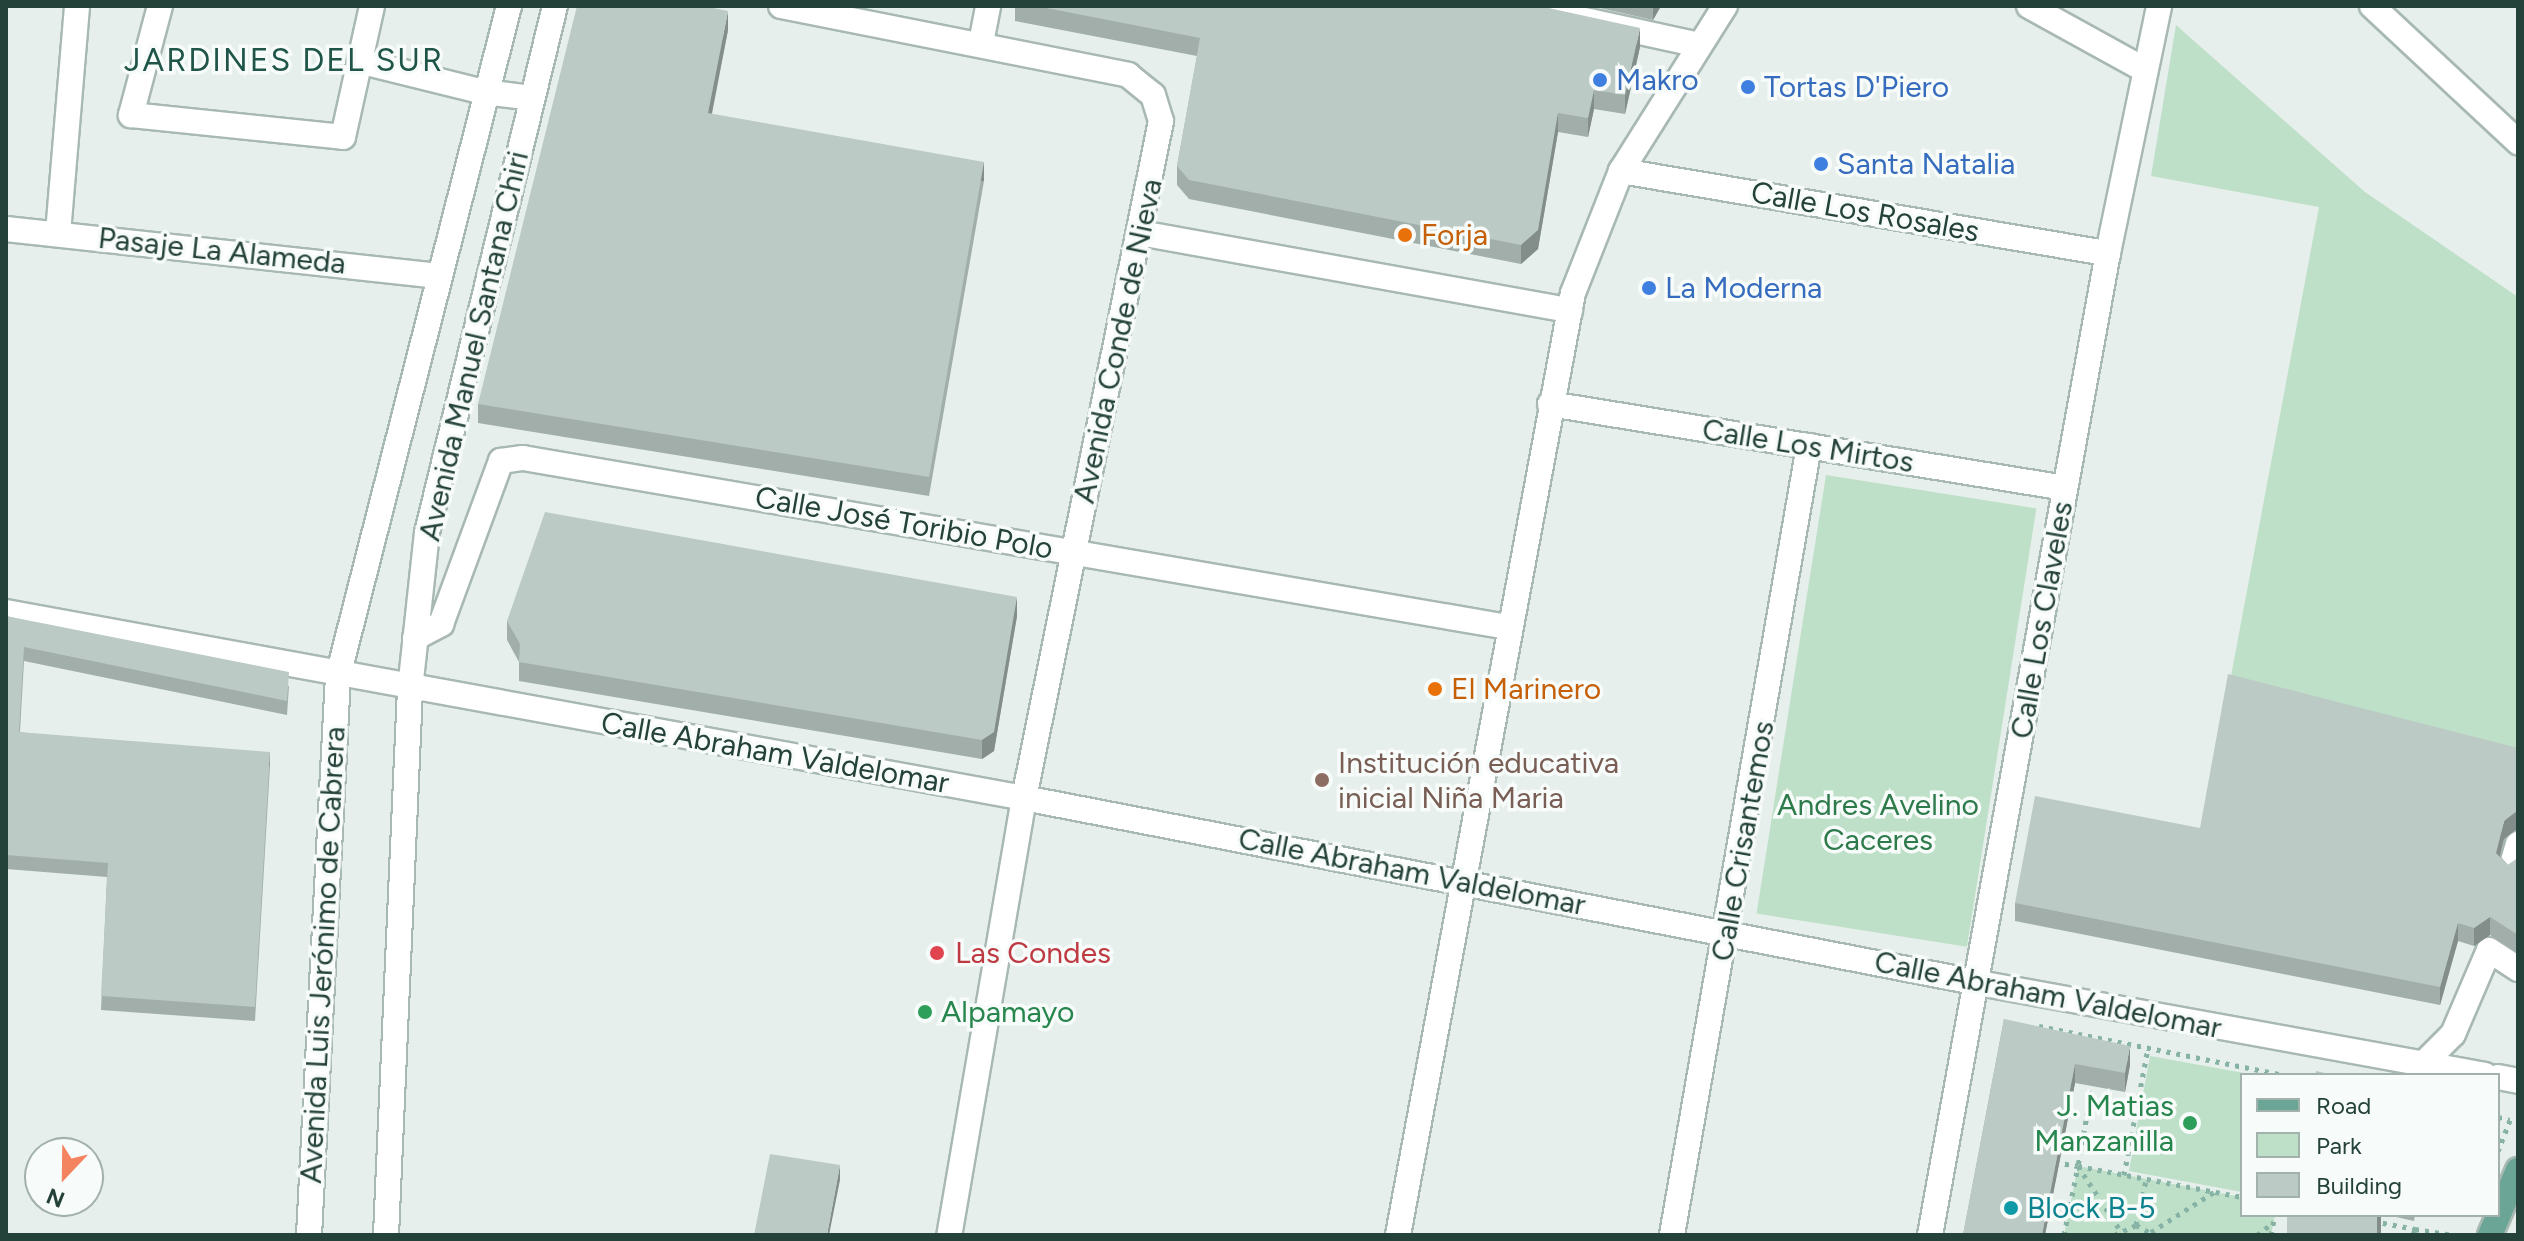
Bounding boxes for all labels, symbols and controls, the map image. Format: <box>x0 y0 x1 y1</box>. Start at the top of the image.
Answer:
district label: JARDINES DEL SUR <box>124 41 444 79</box>
place label: Makro <box>1616 62 1699 98</box>
place label: Tortas D'Piero <box>1764 69 1949 105</box>
marker: Makro <box>1591 71 1609 89</box>
marker: Tortas D'Piero <box>1739 78 1757 96</box>
place label: Santa Natalia <box>1837 146 2015 182</box>
street label: Avenida Manuel Santana Chiri <box>412 148 536 544</box>
marker: Santa Natalia <box>1812 155 1830 173</box>
street label: Calle Los Rosales <box>1748 174 1982 250</box>
street label: Avenida Conde de Nieva <box>1066 175 1170 507</box>
place label: Forja <box>1421 217 1488 253</box>
street label: Pasaje La Alameda <box>96 220 348 282</box>
marker: Forja <box>1396 226 1414 244</box>
place label: La Moderna <box>1665 270 1822 306</box>
marker: La Moderna <box>1640 279 1658 297</box>
street label: Calle Los Mirtos <box>1700 412 1916 480</box>
street label: Calle José Toribio Polo <box>752 479 1056 567</box>
street label: Calle Los Claveles <box>2003 499 2081 741</box>
place label: El Marinero <box>1451 671 1601 707</box>
marker: El Marinero <box>1426 680 1444 698</box>
street label: Calle Abraham Valdelomar <box>598 705 952 801</box>
street label: Calle Crisantemos <box>1704 718 1782 964</box>
street label: Avenida Luis Jerónimo de Cabrera <box>293 726 353 1184</box>
place label: Institución educativa inicial Niña Maria <box>1338 745 1619 816</box>
marker: Institución educativa inicial Niña Maria <box>1313 771 1331 789</box>
park label: Andres Avelino Caceres <box>1777 787 1979 858</box>
street label: Calle Abraham Valdelomar <box>1235 821 1589 923</box>
place label: Las Condes <box>955 935 1111 971</box>
marker: Las Condes <box>926 942 948 964</box>
street label: Calle Abraham Valdelomar <box>1871 944 2225 1046</box>
place label: Alpamayo <box>941 994 1074 1030</box>
marker: Alpamayo <box>916 1003 934 1021</box>
legend <box>2240 1073 2500 1217</box>
place label: J. Matias Manzanilla <box>2034 1088 2174 1158</box>
text: Road <box>2316 1091 2371 1120</box>
marker: J. Matias Manzanilla <box>2181 1114 2199 1132</box>
text: Park <box>2316 1131 2362 1160</box>
north arrow <box>24 1137 104 1217</box>
text: Building <box>2316 1171 2402 1200</box>
text: N <box>43 1182 69 1214</box>
place label: Block B-5 <box>2027 1190 2156 1226</box>
marker: Block B-5 <box>2002 1199 2020 1217</box>

